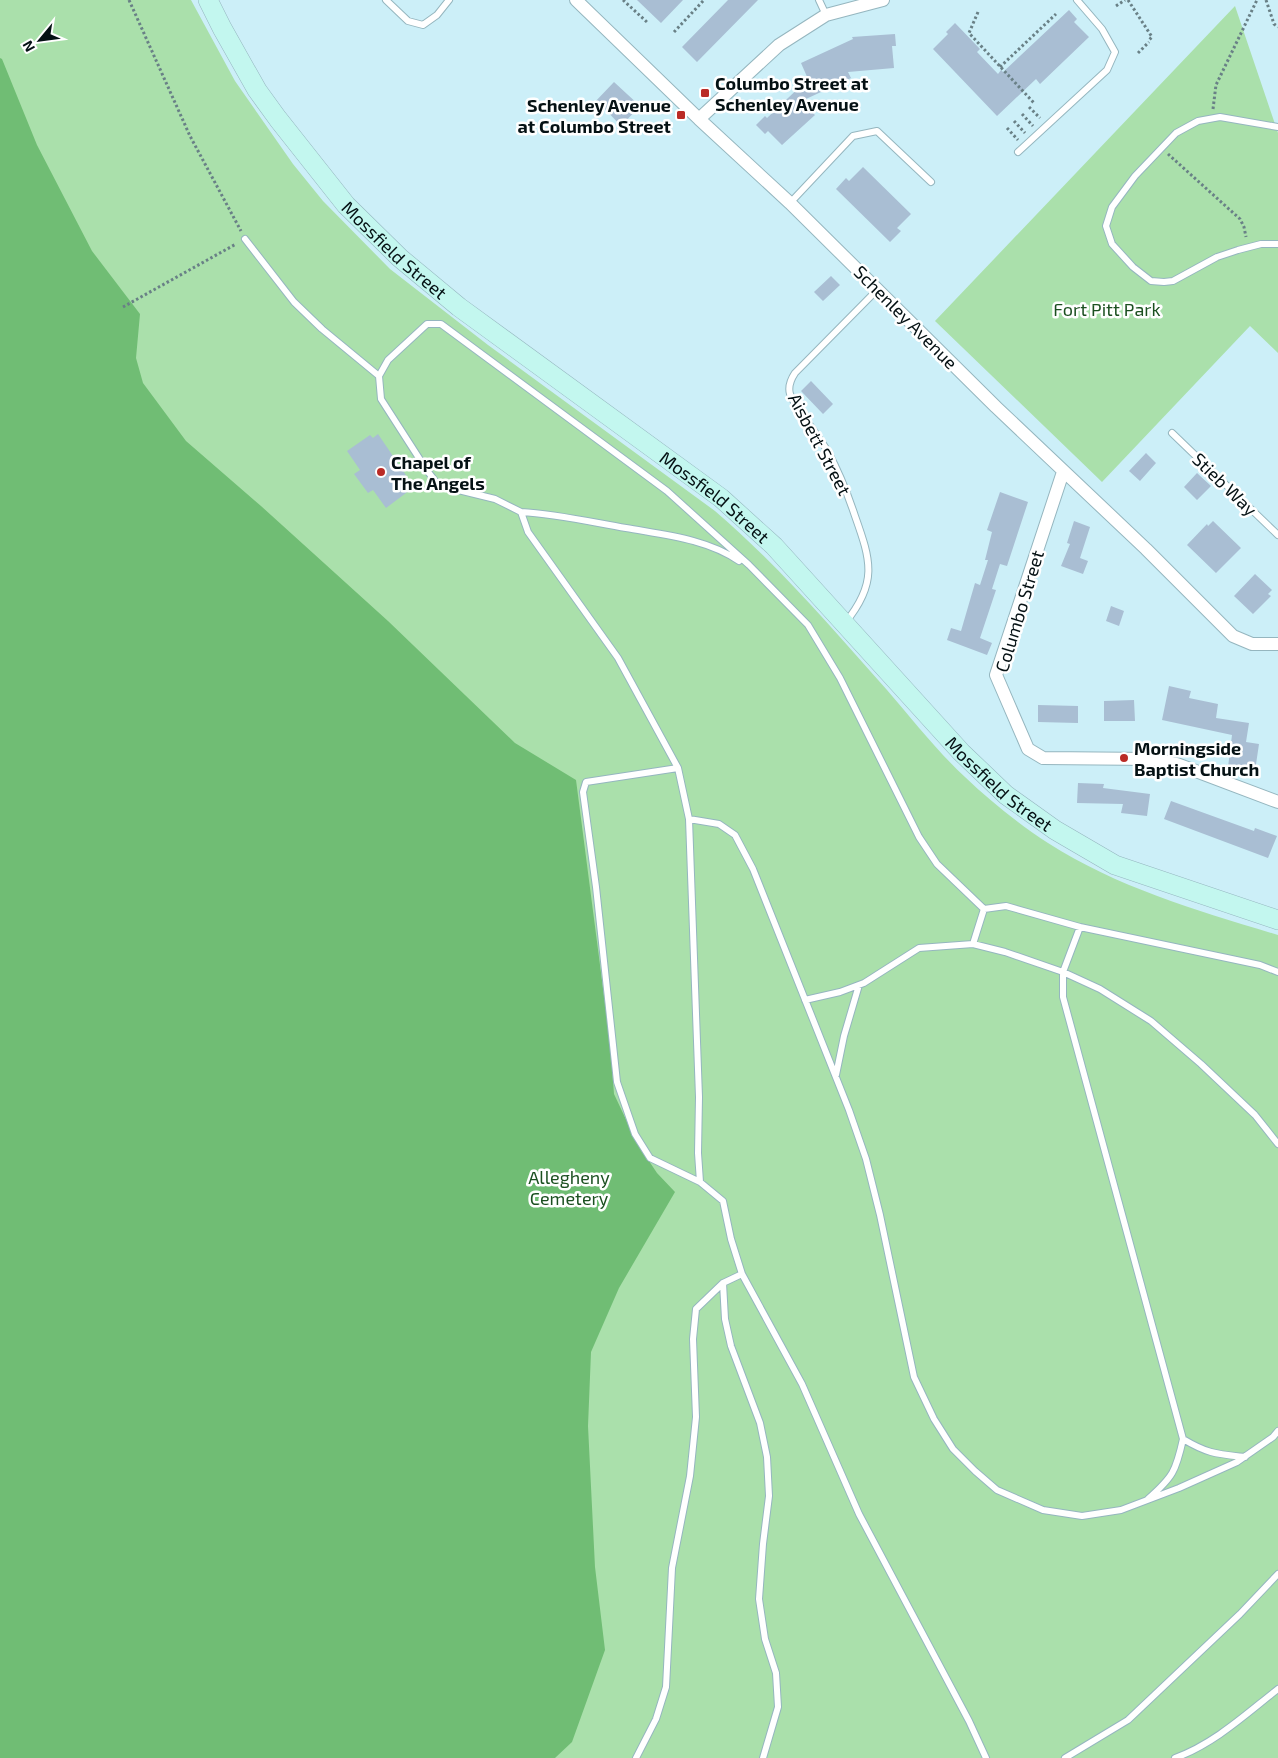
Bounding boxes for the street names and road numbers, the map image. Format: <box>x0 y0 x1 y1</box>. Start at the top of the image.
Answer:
street label: Mossfield Street <box>337 196 452 303</box>
street label: Schenley Avenue <box>850 261 962 373</box>
street label: Aisbett Street <box>784 389 856 499</box>
street label: Mossfield Street <box>656 446 774 548</box>
street label: Stieb Way <box>1188 448 1262 520</box>
street label: Columbo Street <box>990 547 1048 675</box>
street label: Mossfield Street <box>941 732 1057 836</box>

